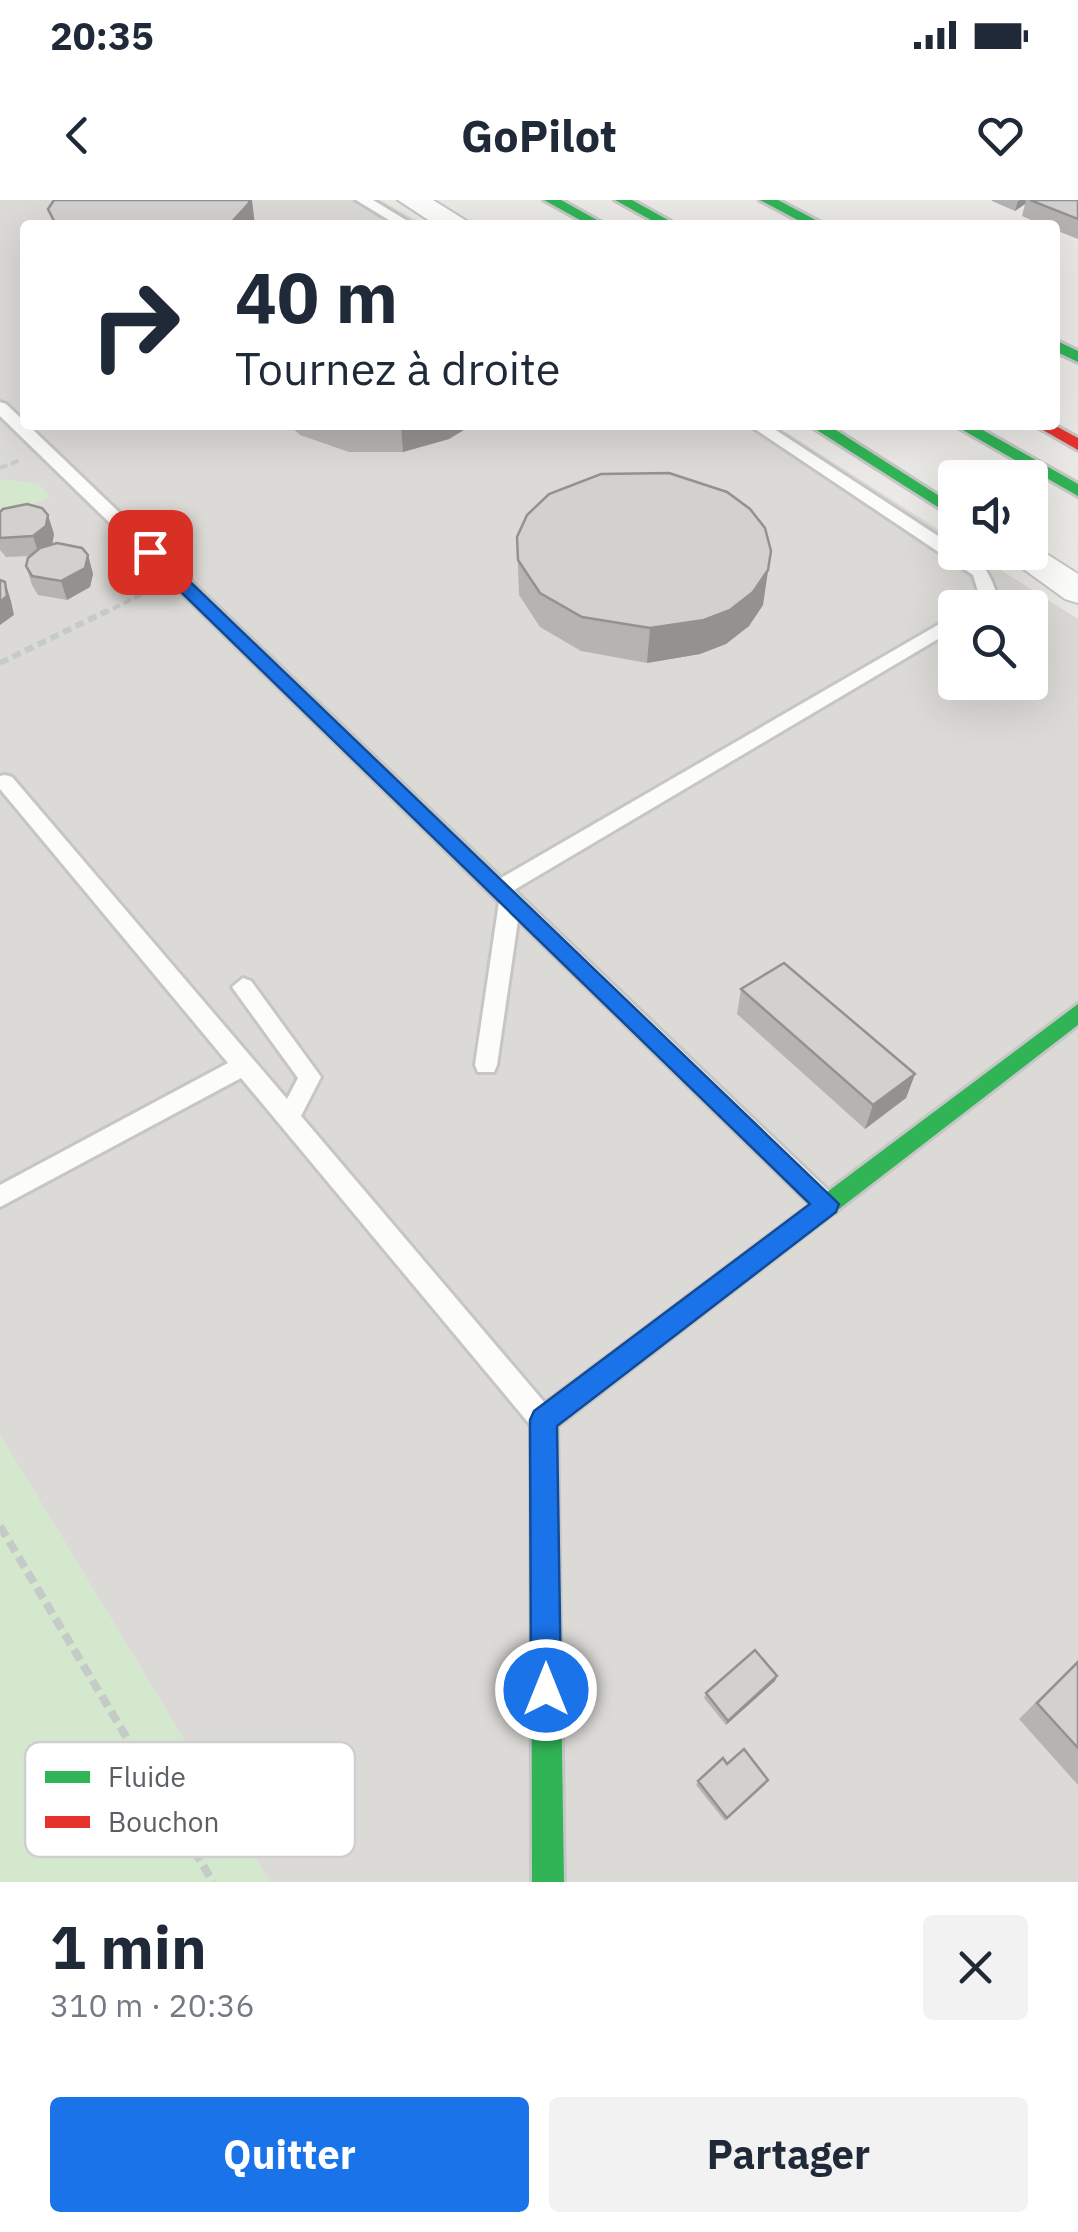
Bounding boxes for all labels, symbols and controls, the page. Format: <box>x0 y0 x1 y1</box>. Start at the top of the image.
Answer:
text: 20:35 <box>50 11 154 60</box>
text: GoPilot <box>461 106 617 164</box>
icon: back <box>50 108 105 163</box>
icon: heart <box>973 108 1028 163</box>
text: 40 m <box>235 251 398 342</box>
icon: right <box>70 260 200 390</box>
text: Tournez à droite <box>235 339 560 397</box>
map controls <box>938 460 1048 700</box>
button: sound <box>938 460 1048 570</box>
pin <box>108 510 193 595</box>
icon: arrive <box>123 525 178 580</box>
button: search <box>938 590 1048 700</box>
position arrow <box>494 1638 598 1742</box>
legend <box>25 1742 355 1857</box>
text: Fluide <box>108 1758 186 1795</box>
text: Bouchon <box>108 1803 219 1840</box>
text: 1 min <box>50 1907 207 1986</box>
button: close <box>923 1915 1028 2020</box>
text: 310 m · 20:36 <box>50 1984 255 2026</box>
button: Quitter <box>50 2097 529 2212</box>
button: Partager <box>549 2097 1028 2212</box>

